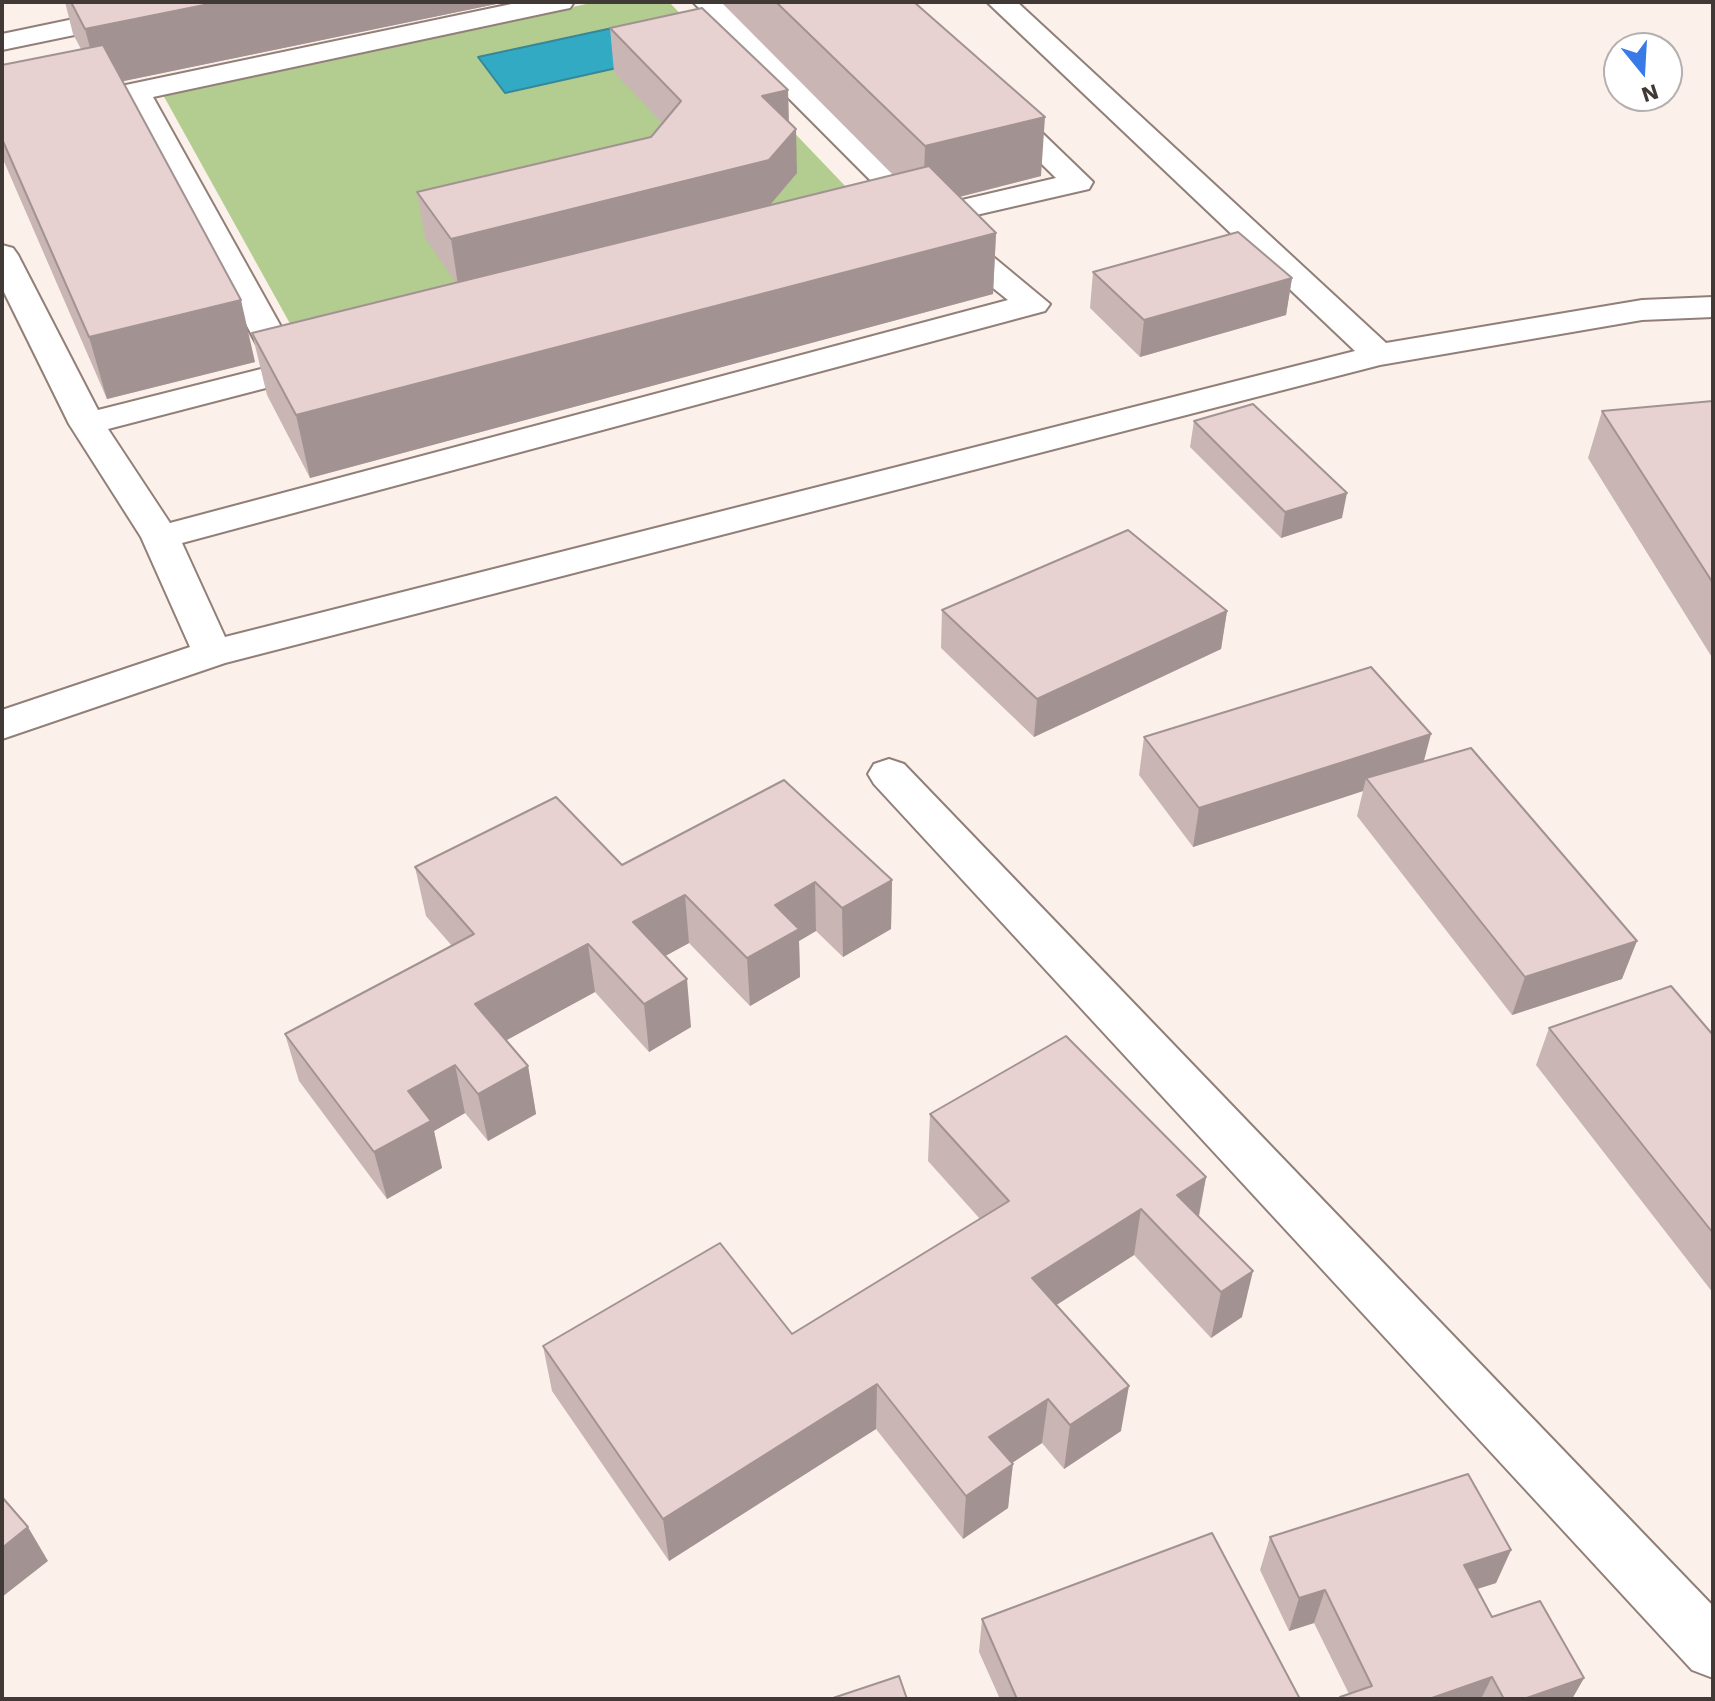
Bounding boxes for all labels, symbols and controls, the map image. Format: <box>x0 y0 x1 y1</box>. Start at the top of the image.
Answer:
north arrow <box>1603 32 1683 112</box>
text: N <box>1638 79 1662 108</box>

